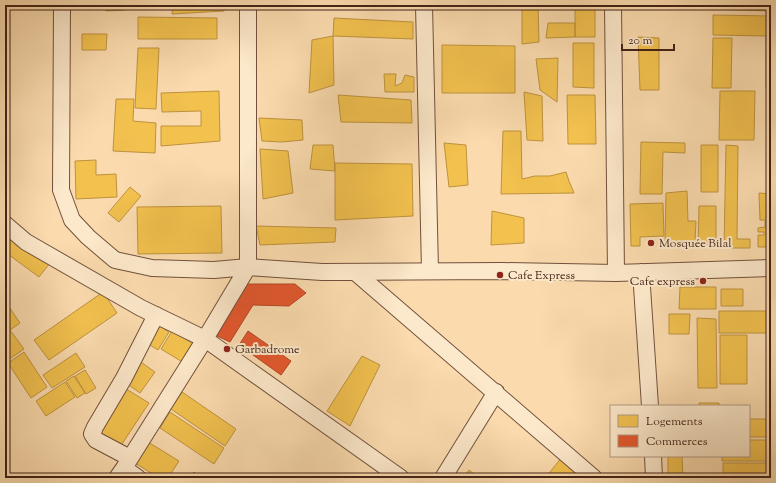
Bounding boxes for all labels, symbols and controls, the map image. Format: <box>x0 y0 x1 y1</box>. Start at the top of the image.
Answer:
scale bar <box>622 26 674 52</box>
text: 20 m <box>628 32 653 50</box>
place label: Mosquée Bilal <box>659 235 732 253</box>
marker: Mosquée Bilal <box>646 238 656 248</box>
place label: Cafe Express <box>508 267 575 285</box>
marker: Cafe Express <box>495 270 505 280</box>
place label: Cafe express <box>630 273 695 291</box>
marker: Cafe express <box>698 276 708 286</box>
place label: Garbadrome <box>235 341 300 359</box>
marker: Garbadrome <box>222 344 232 354</box>
legend <box>610 405 750 457</box>
text: Logements <box>646 413 703 431</box>
text: Commerces <box>646 433 708 451</box>

